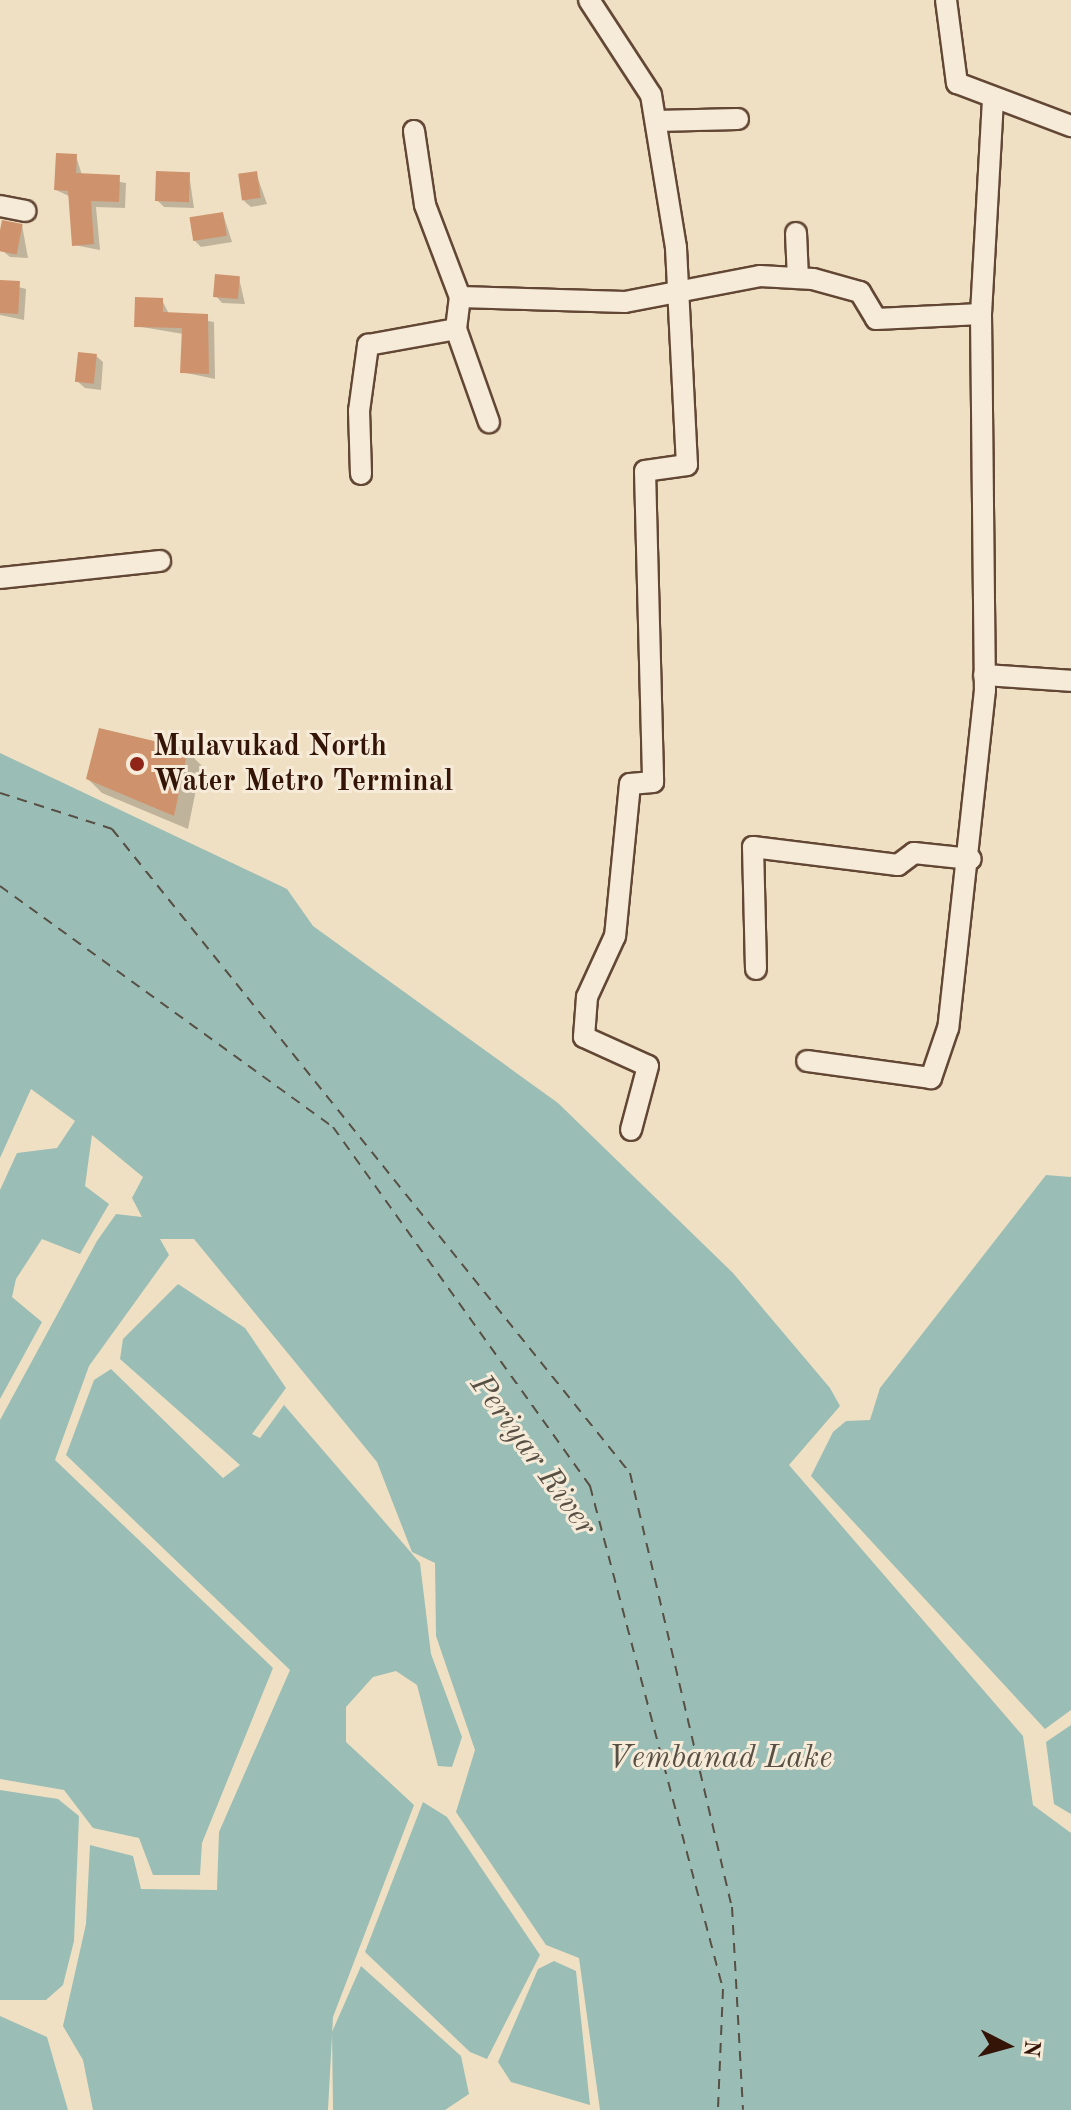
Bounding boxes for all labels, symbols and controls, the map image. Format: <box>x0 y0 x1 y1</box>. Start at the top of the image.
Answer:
place label: Mulavukad North Water Metro Terminal <box>153 729 453 800</box>
marker: Mulavukad North Water Metro Terminal <box>128 755 146 773</box>
water label: Periyar River <box>460 1368 604 1544</box>
water label: Vembanad Lake <box>608 1740 832 1778</box>
north arrow <box>967 2006 1047 2086</box>
text: N <box>1019 2039 1043 2058</box>

